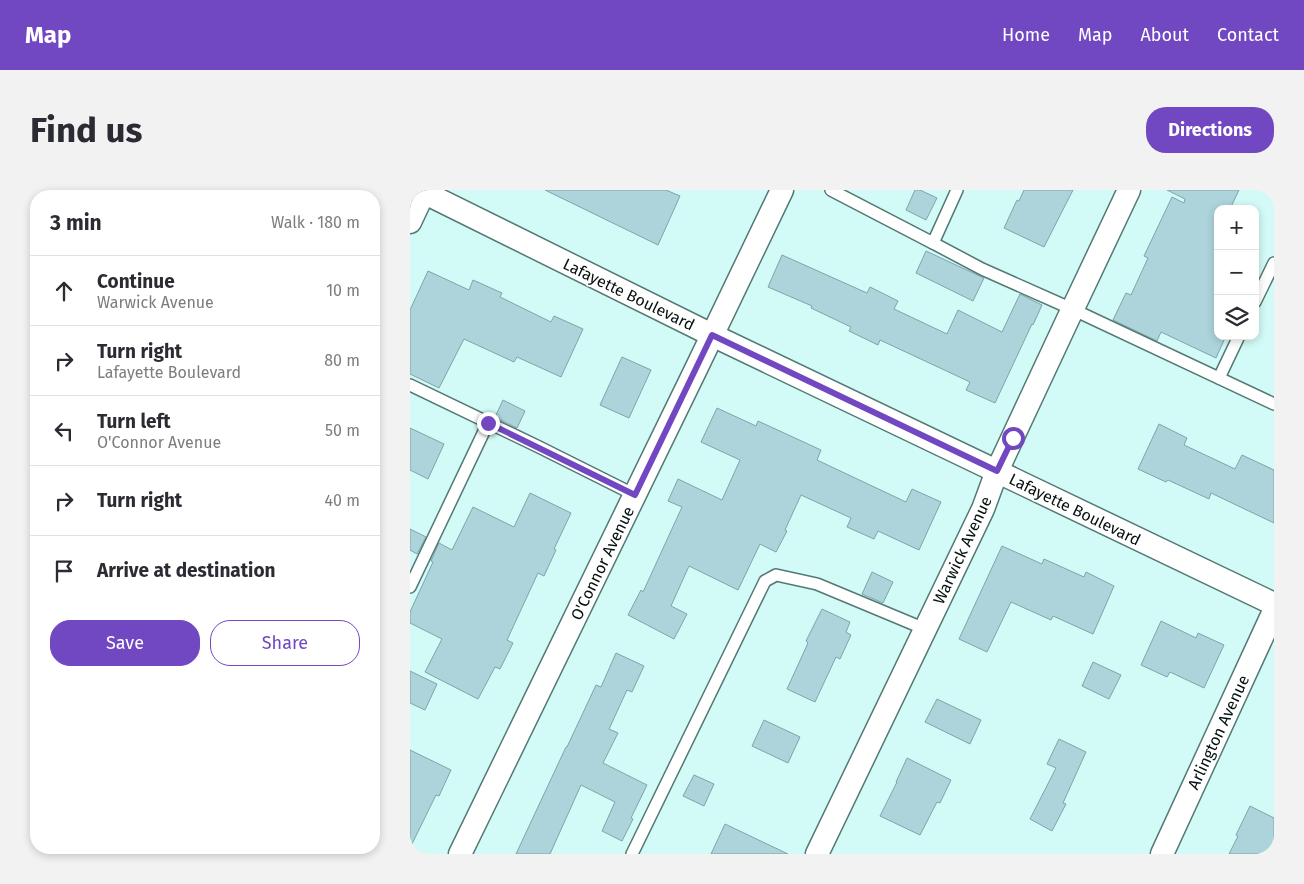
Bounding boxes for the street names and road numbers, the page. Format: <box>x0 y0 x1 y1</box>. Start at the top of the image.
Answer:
street label: Lafayette Boulevard <box>560 254 698 335</box>
street label: Lafayette Boulevard <box>1006 469 1144 550</box>
street label: Warwick Avenue <box>929 493 996 607</box>
street label: O'Connor Avenue <box>567 503 638 623</box>
street label: Arlington Avenue <box>1184 672 1253 792</box>

